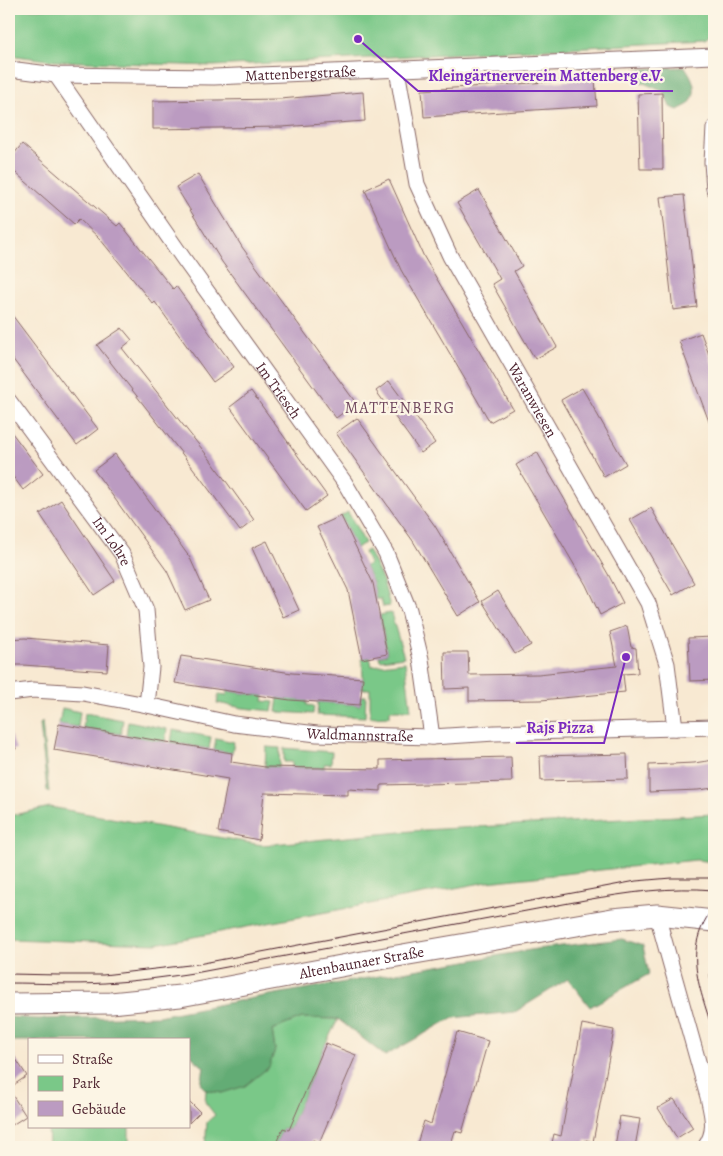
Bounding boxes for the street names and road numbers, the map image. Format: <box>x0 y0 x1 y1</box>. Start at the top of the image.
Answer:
street label: Mattenbergstraße <box>245 61 357 86</box>
street label: Im Triesch <box>251 358 306 423</box>
street label: Waranwiesen <box>503 358 562 441</box>
street label: Im Lohre <box>88 512 136 569</box>
street label: Waldmannstraße <box>305 723 414 747</box>
street label: Altenbaunaer Straße <box>296 941 426 984</box>

